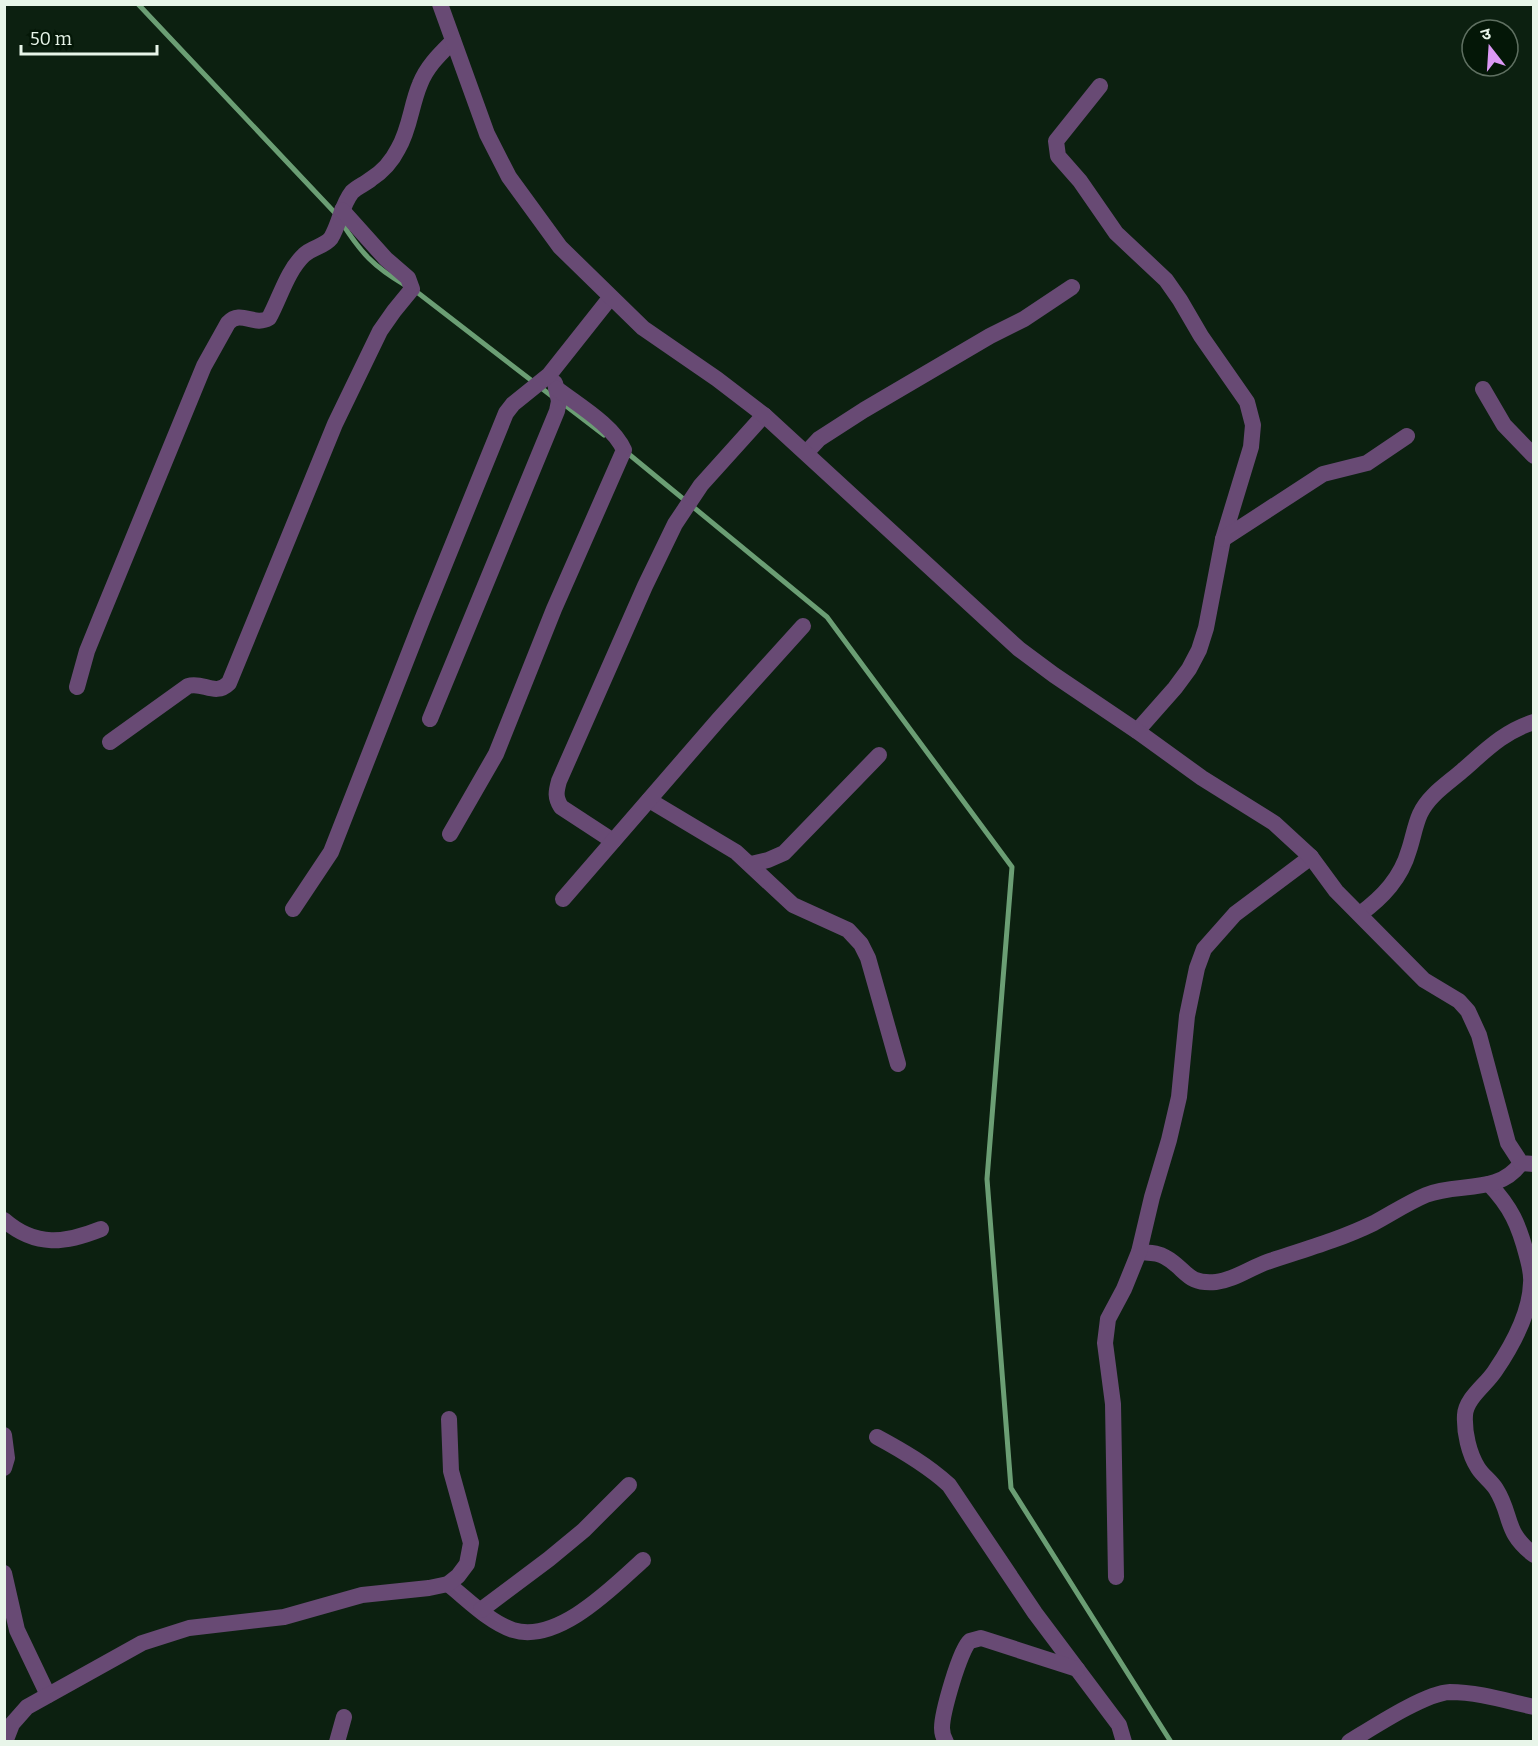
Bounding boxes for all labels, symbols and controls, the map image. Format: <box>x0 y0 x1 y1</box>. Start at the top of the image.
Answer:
scale bar <box>21 18 158 56</box>
north arrow <box>1460 18 1520 78</box>
text: उ <box>1479 23 1494 45</box>
text: 50 m <box>30 28 72 50</box>

